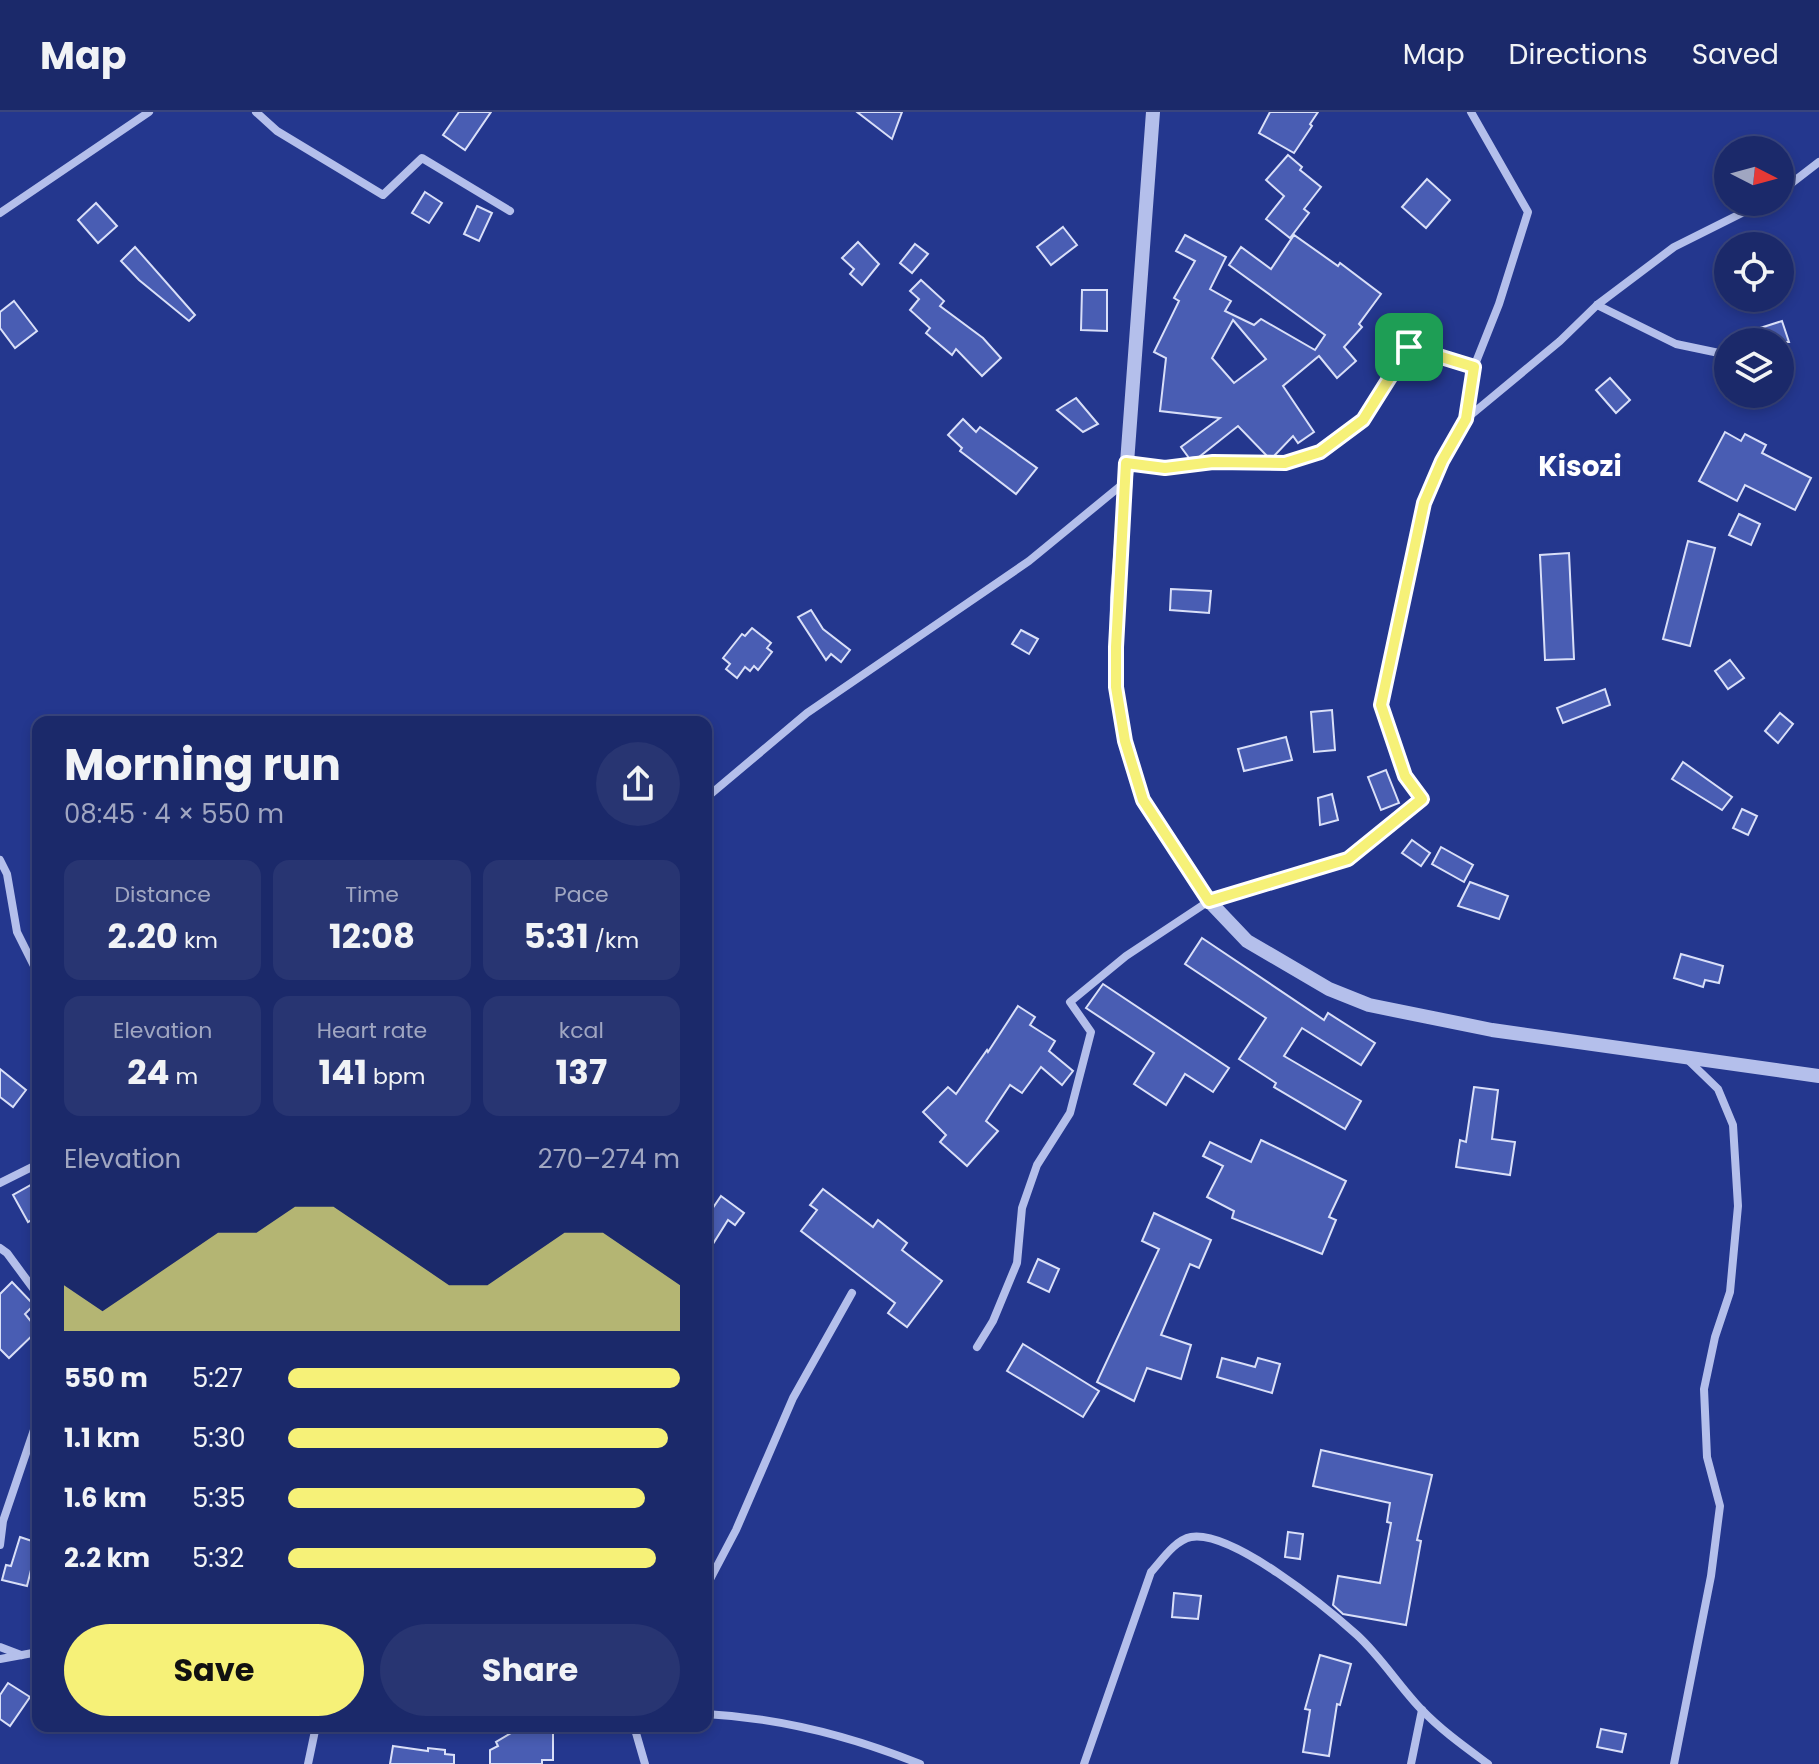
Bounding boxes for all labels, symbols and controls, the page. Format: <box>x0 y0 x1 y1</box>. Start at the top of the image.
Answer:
text: Map <box>40 29 127 82</box>
text: Map <box>1403 35 1465 74</box>
text: Directions <box>1509 35 1648 74</box>
text: Saved <box>1692 35 1779 74</box>
north arrow <box>1714 136 1794 216</box>
map controls <box>1714 136 1794 408</box>
button: locate <box>1714 232 1794 312</box>
pin <box>1375 313 1443 381</box>
icon: arrive <box>1387 325 1431 369</box>
button: layers <box>1714 328 1794 408</box>
district label: Kisozi <box>1538 447 1622 486</box>
text: Morning run <box>64 734 341 795</box>
button: share <box>596 742 680 826</box>
text: 08:45 · 4 × 550 m <box>64 796 284 832</box>
text: Distance <box>114 879 211 910</box>
text: Time <box>345 879 399 910</box>
text: Pace <box>554 879 609 910</box>
text: 2.20 <box>107 912 178 960</box>
text: 12:08 <box>329 912 415 960</box>
text: 5:31 <box>524 912 589 960</box>
text: km <box>178 925 218 956</box>
text: /km <box>589 925 639 956</box>
text: Elevation <box>113 1015 212 1046</box>
text: Heart rate <box>317 1015 427 1046</box>
text: kcal <box>559 1015 604 1046</box>
text: 24 <box>127 1048 170 1096</box>
text: 141 <box>319 1048 367 1096</box>
text: 137 <box>556 1048 607 1096</box>
text: m <box>170 1061 198 1092</box>
text: bpm <box>367 1061 425 1092</box>
text: Elevation <box>64 1141 181 1177</box>
text: 270–274 m <box>538 1141 680 1177</box>
text: 550 m <box>64 1360 148 1396</box>
text: 5:27 <box>192 1360 243 1396</box>
text: 1.1 km <box>64 1420 140 1456</box>
text: 5:30 <box>192 1420 246 1456</box>
text: 1.6 km <box>64 1480 147 1516</box>
text: 5:35 <box>192 1480 246 1516</box>
text: 2.2 km <box>64 1540 150 1576</box>
text: 5:32 <box>192 1540 244 1576</box>
button: Save <box>64 1624 364 1716</box>
button: Share <box>380 1624 680 1716</box>

